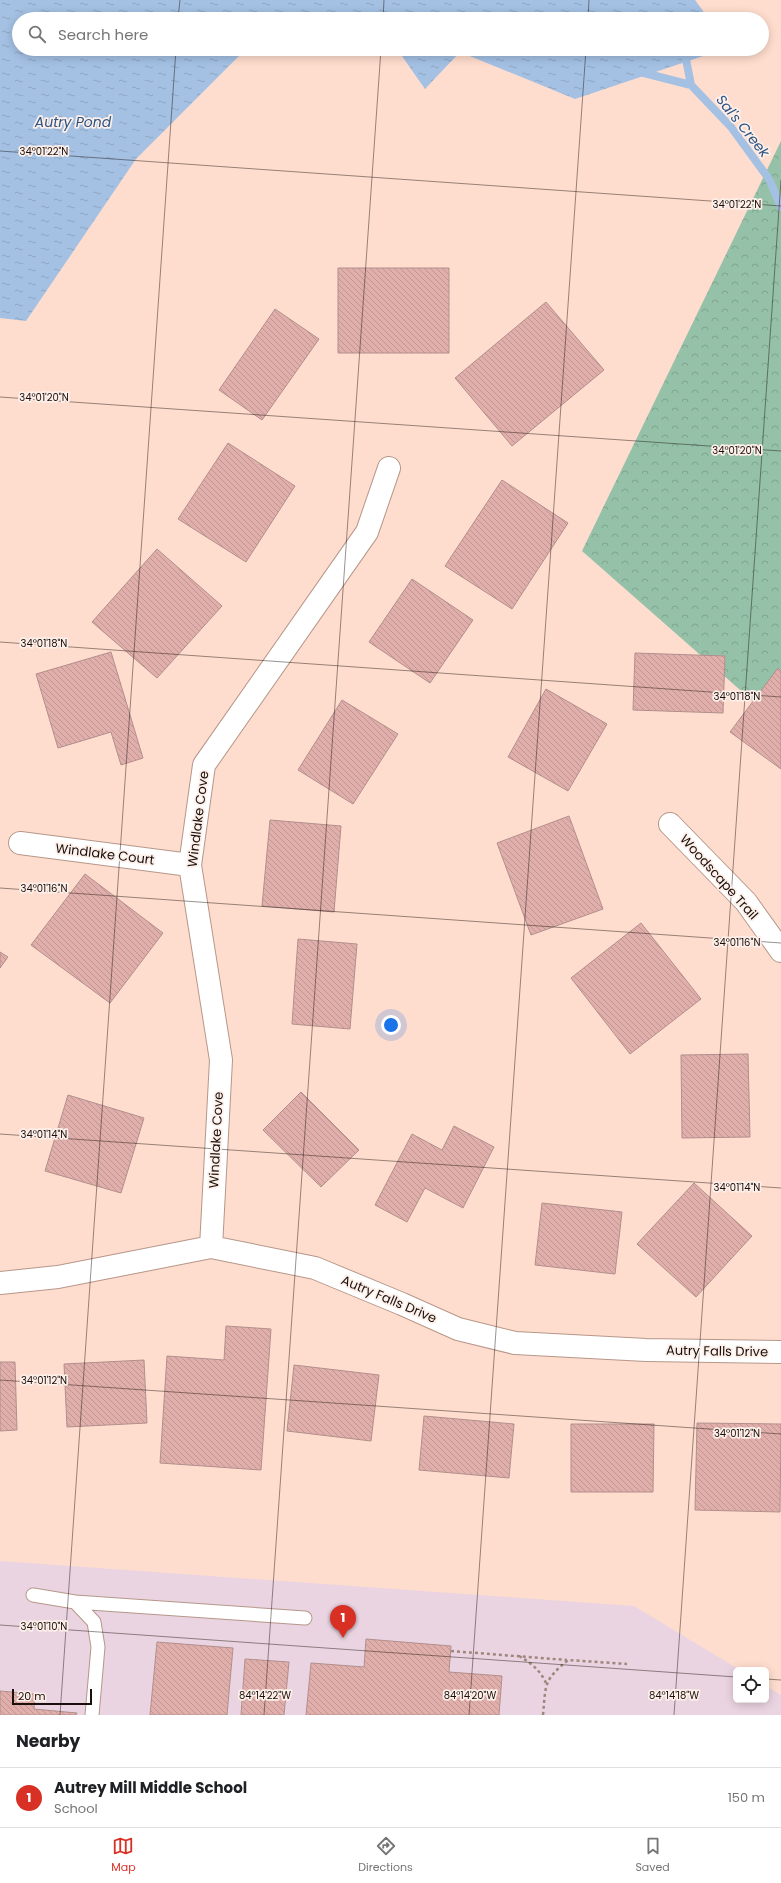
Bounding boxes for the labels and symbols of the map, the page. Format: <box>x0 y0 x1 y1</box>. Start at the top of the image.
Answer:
water label: Sal's Creek <box>712 90 775 162</box>
water label: Autry Pond <box>34 112 112 132</box>
text: 34°01'22"N <box>20 144 68 159</box>
text: 34°01'22"N <box>713 197 761 212</box>
text: 34°01'20"N <box>19 390 69 405</box>
text: 34°01'20"N <box>712 443 762 458</box>
text: 34°01'18"N <box>21 636 67 651</box>
text: 34°01'18"N <box>714 689 760 704</box>
street label: Windlake Cove <box>183 770 213 868</box>
street label: Woodscape Trail <box>675 830 763 924</box>
street label: Windlake Court <box>54 839 156 870</box>
text: 34°01'16"N <box>21 881 67 896</box>
text: 34°01'16"N <box>714 935 760 950</box>
your location <box>381 1015 401 1035</box>
street label: Windlake Cove <box>204 1091 228 1189</box>
text: 34°01'14"N <box>21 1127 67 1142</box>
text: 34°01'14"N <box>714 1180 760 1195</box>
street label: Autry Falls Drive <box>338 1270 440 1328</box>
street label: Autry Falls Drive <box>666 1341 768 1361</box>
text: 34°01'12"N <box>21 1373 67 1388</box>
text: 34°01'12"N <box>714 1426 760 1441</box>
pin: 1 <box>330 1605 356 1638</box>
text: 34°01'10"N <box>21 1619 67 1634</box>
scale bar <box>12 1687 92 1706</box>
text: 84°14'22"W <box>239 1688 291 1703</box>
text: 84°14'20"W <box>444 1688 496 1703</box>
text: 84°14'18"W <box>649 1688 699 1703</box>

